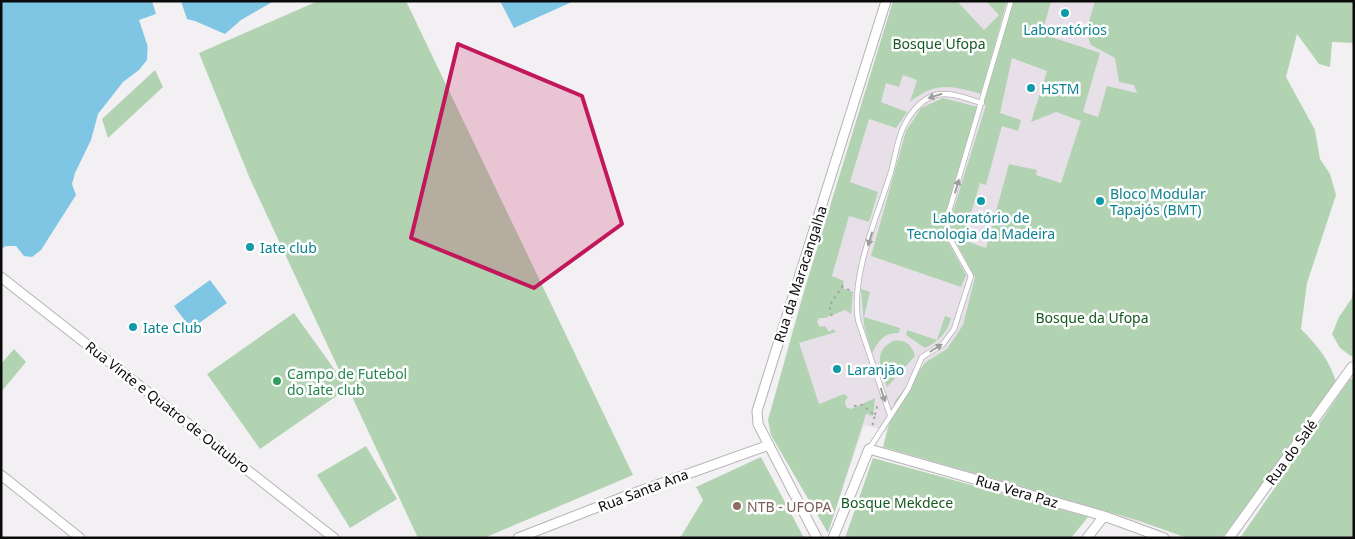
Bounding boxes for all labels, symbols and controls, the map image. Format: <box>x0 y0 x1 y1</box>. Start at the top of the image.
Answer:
marker: Laboratórios <box>1059 7 1071 19</box>
place label: Laboratórios <box>1023 20 1107 39</box>
park label: Bosque Ufopa <box>892 34 986 53</box>
place label: HSTM <box>1041 79 1080 98</box>
marker: HSTM <box>1025 82 1037 94</box>
one-way arrow <box>928 93 943 101</box>
one-way arrow <box>954 178 962 193</box>
place label: Bloco Modular Tapajós (BMT) <box>1110 184 1206 219</box>
marker: Laboratório de Tecnologia da Madeira <box>975 195 987 207</box>
marker: Bloco Modular Tapajós (BMT) <box>1094 195 1106 207</box>
street label: Rua da Maracangalha <box>769 203 831 345</box>
place label: Laboratório de Tecnologia da Madeira <box>907 208 1055 243</box>
one-way arrow <box>866 231 873 246</box>
place label: Iate club <box>260 238 317 257</box>
marker: Iate club <box>244 241 256 253</box>
park label: Bosque da Ufopa <box>1035 308 1149 327</box>
place label: Iate Club <box>143 318 202 337</box>
marker: Iate Club <box>127 321 139 333</box>
street label: Rua Vinte e Quatro de Outubro <box>82 337 254 477</box>
one-way arrow <box>929 343 943 352</box>
place label: Laranjão <box>847 360 904 379</box>
marker: Laranjão <box>831 363 843 375</box>
place label: Campo de Futebol do Iate club <box>287 364 407 399</box>
marker: Campo de Futebol do Iate club <box>271 375 283 387</box>
one-way arrow <box>879 388 887 403</box>
street label: Rua do Salé <box>1261 415 1321 489</box>
street label: Rua Santa Ana <box>595 464 691 516</box>
street label: Rua Vera Paz <box>974 470 1061 512</box>
park label: Bosque Mekdece <box>841 493 953 512</box>
place label: NTB - UFOPA <box>747 497 832 516</box>
marker: NTB - UFOPA <box>731 500 743 512</box>

